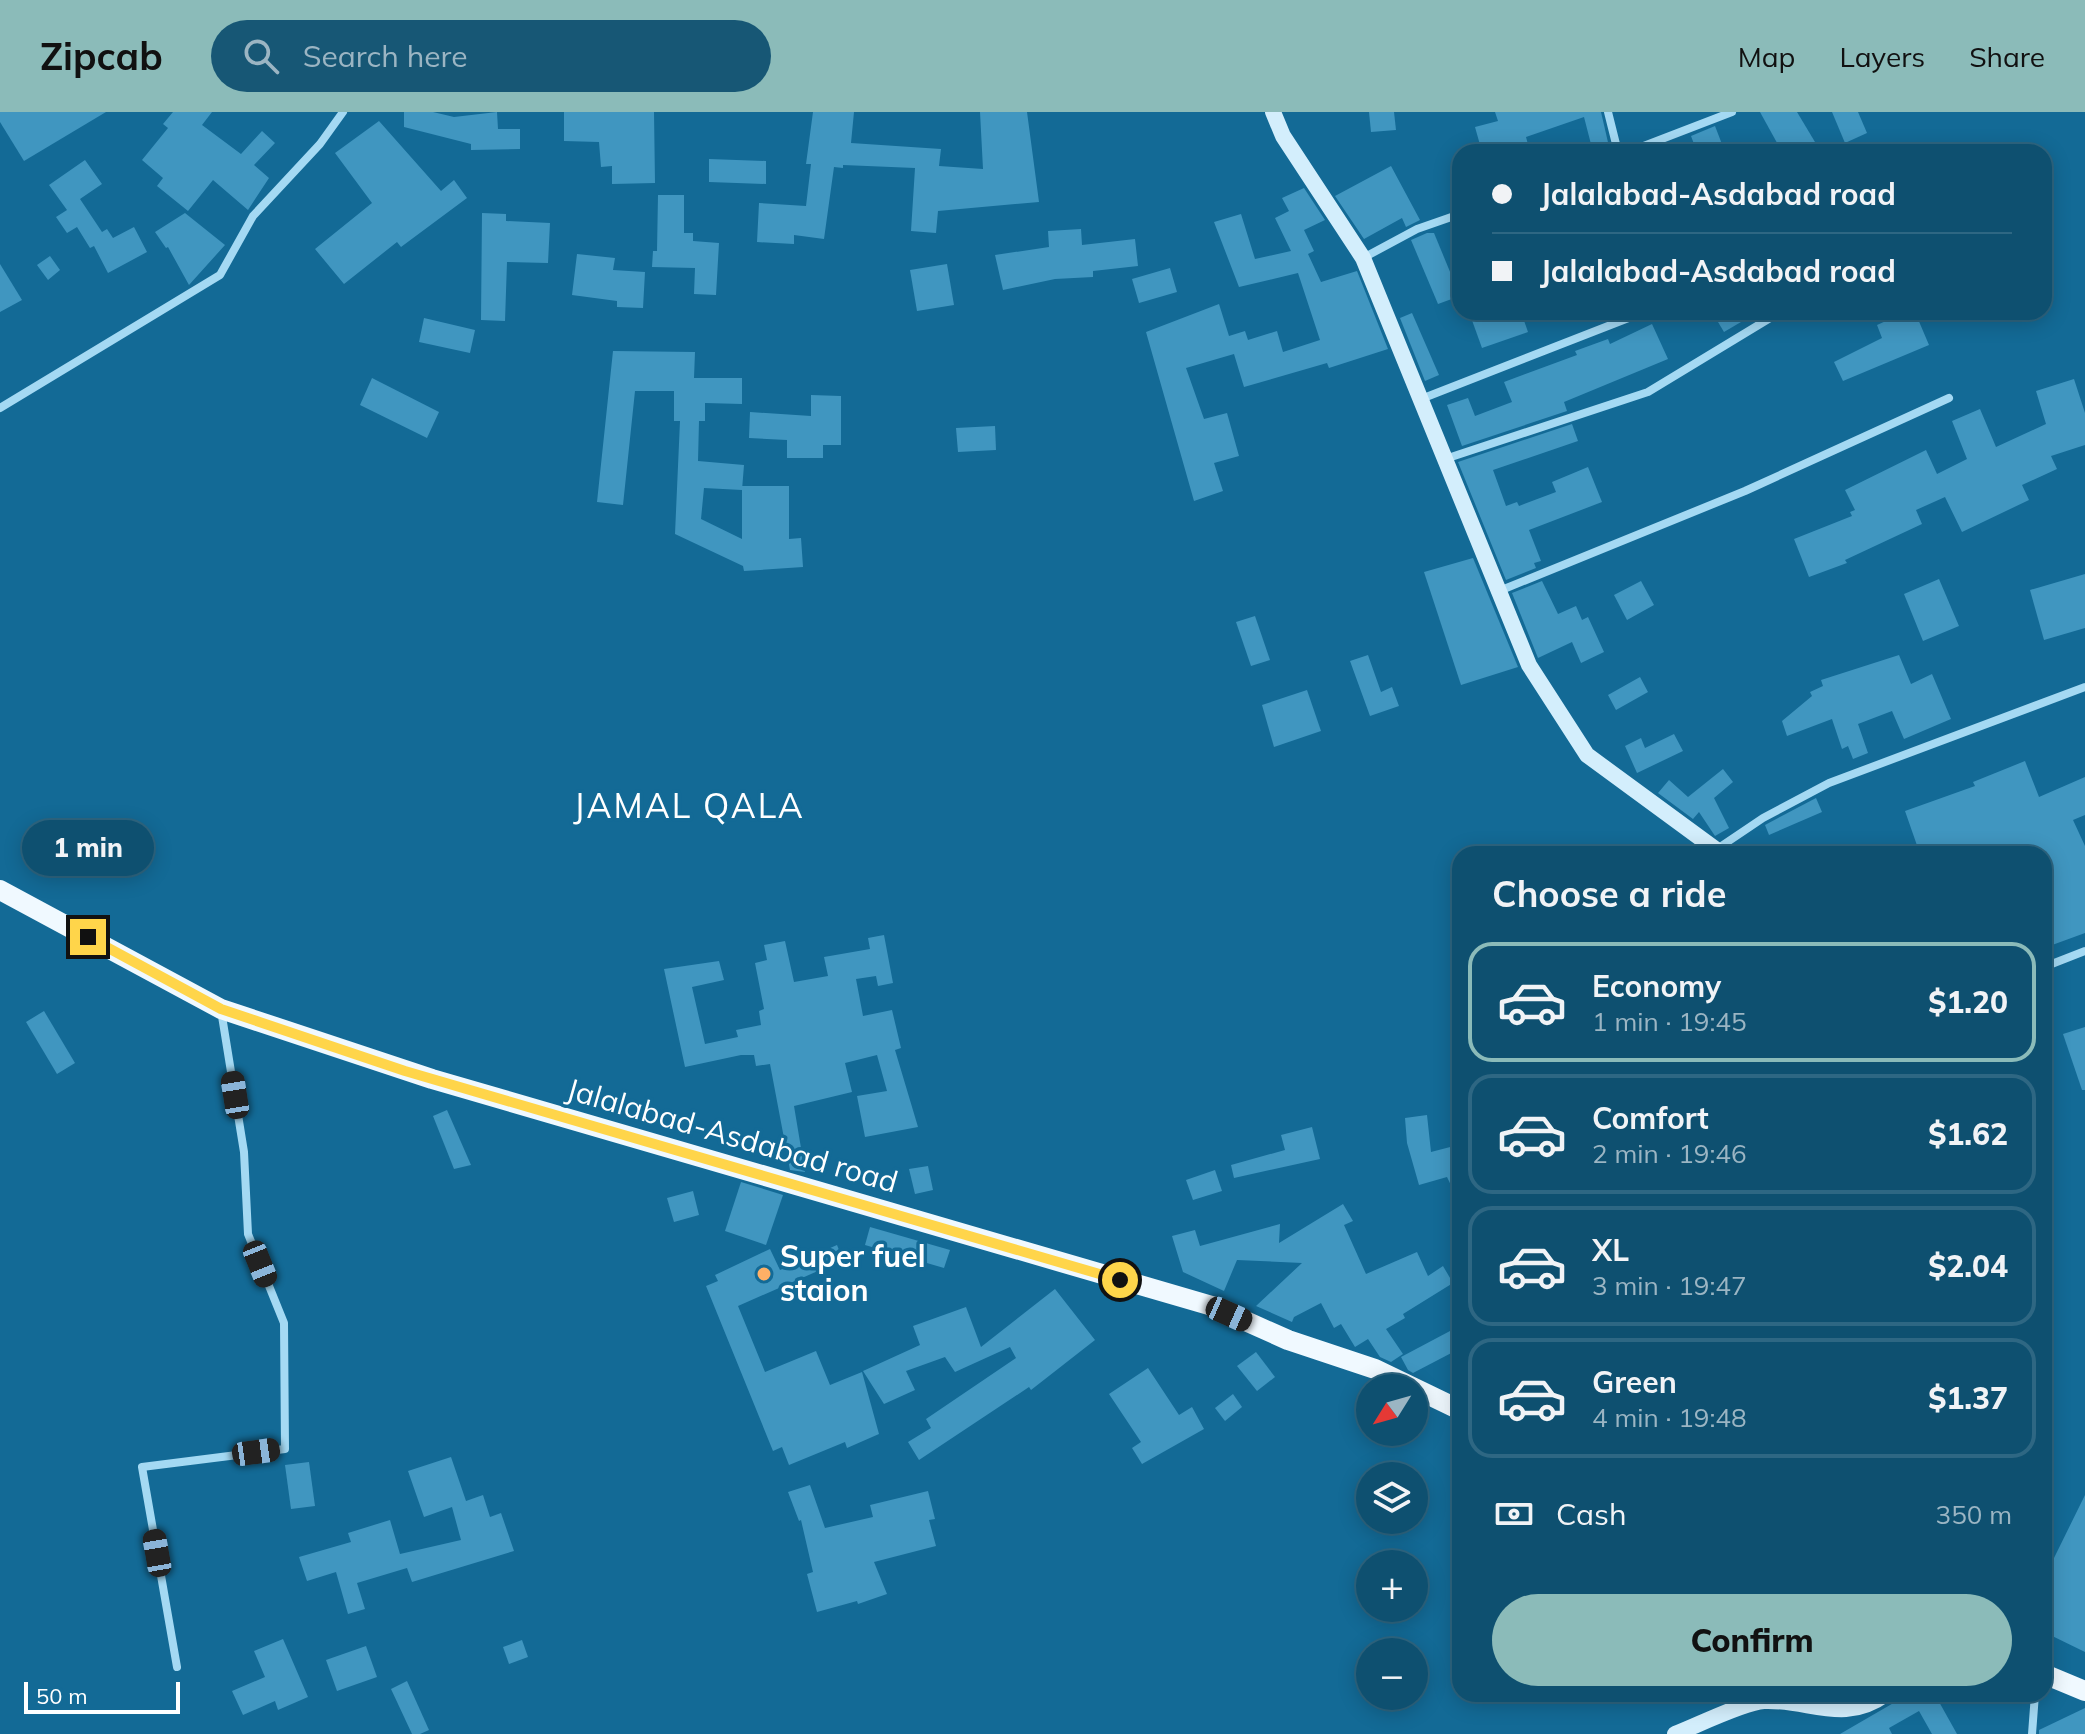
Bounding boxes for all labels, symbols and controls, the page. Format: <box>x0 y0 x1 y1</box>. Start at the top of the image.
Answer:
search box <box>211 20 771 92</box>
text: Zipcab <box>40 32 163 80</box>
icon: search <box>239 34 283 78</box>
text: Search here <box>303 37 468 75</box>
text: Map <box>1738 39 1795 74</box>
text: Layers <box>1839 39 1925 74</box>
text: Share <box>1969 39 2045 74</box>
text: Jalalabad-Asdabad road <box>1540 175 1896 213</box>
text: Jalalabad-Asdabad road <box>1540 252 1896 290</box>
district label: JAMAL QALA <box>573 784 805 827</box>
callout: 1 min <box>22 821 154 877</box>
text: 1 min <box>53 831 123 864</box>
text: Choose a ride <box>1492 871 1726 916</box>
route end <box>70 919 106 955</box>
icon: car <box>1496 966 1568 1038</box>
text: Economy <box>1592 967 1721 1005</box>
text: $1.20 <box>1928 983 2008 1021</box>
text: 1 min · 19:45 <box>1592 1005 1747 1038</box>
car <box>219 1069 251 1121</box>
street label: Jalalabad-Asdabad road <box>562 1070 902 1201</box>
icon: car <box>1496 1098 1568 1170</box>
text: Comfort <box>1592 1099 1709 1137</box>
text: $1.62 <box>1928 1115 2008 1153</box>
text: 2 min · 19:46 <box>1592 1137 1747 1170</box>
icon: car <box>1496 1230 1568 1302</box>
text: XL <box>1592 1231 1629 1269</box>
car <box>240 1237 280 1291</box>
place label: Super fuel staion <box>780 1237 925 1309</box>
text: $2.04 <box>1928 1247 2008 1285</box>
route start <box>1102 1262 1138 1298</box>
marker: Super fuel staion <box>755 1265 773 1283</box>
text: 3 min · 19:47 <box>1592 1269 1747 1302</box>
car <box>1202 1293 1256 1335</box>
icon: car <box>1496 1362 1568 1434</box>
text: Green <box>1592 1363 1677 1401</box>
north arrow <box>1356 1374 1428 1446</box>
map controls <box>1356 1374 1428 1710</box>
text: $1.37 <box>1928 1379 2008 1417</box>
text: 4 min · 19:48 <box>1592 1401 1747 1434</box>
car <box>231 1437 281 1467</box>
button: layers <box>1356 1462 1428 1534</box>
icon: cash <box>1492 1492 1536 1536</box>
text: Cash <box>1556 1495 1627 1533</box>
text: 350 m <box>1936 1498 2012 1531</box>
car <box>141 1527 173 1579</box>
button: + <box>1356 1550 1428 1622</box>
button: Confirm <box>1492 1594 2012 1686</box>
button: − <box>1356 1638 1428 1710</box>
scale bar <box>24 1678 180 1714</box>
text: 50 m <box>36 1682 87 1710</box>

